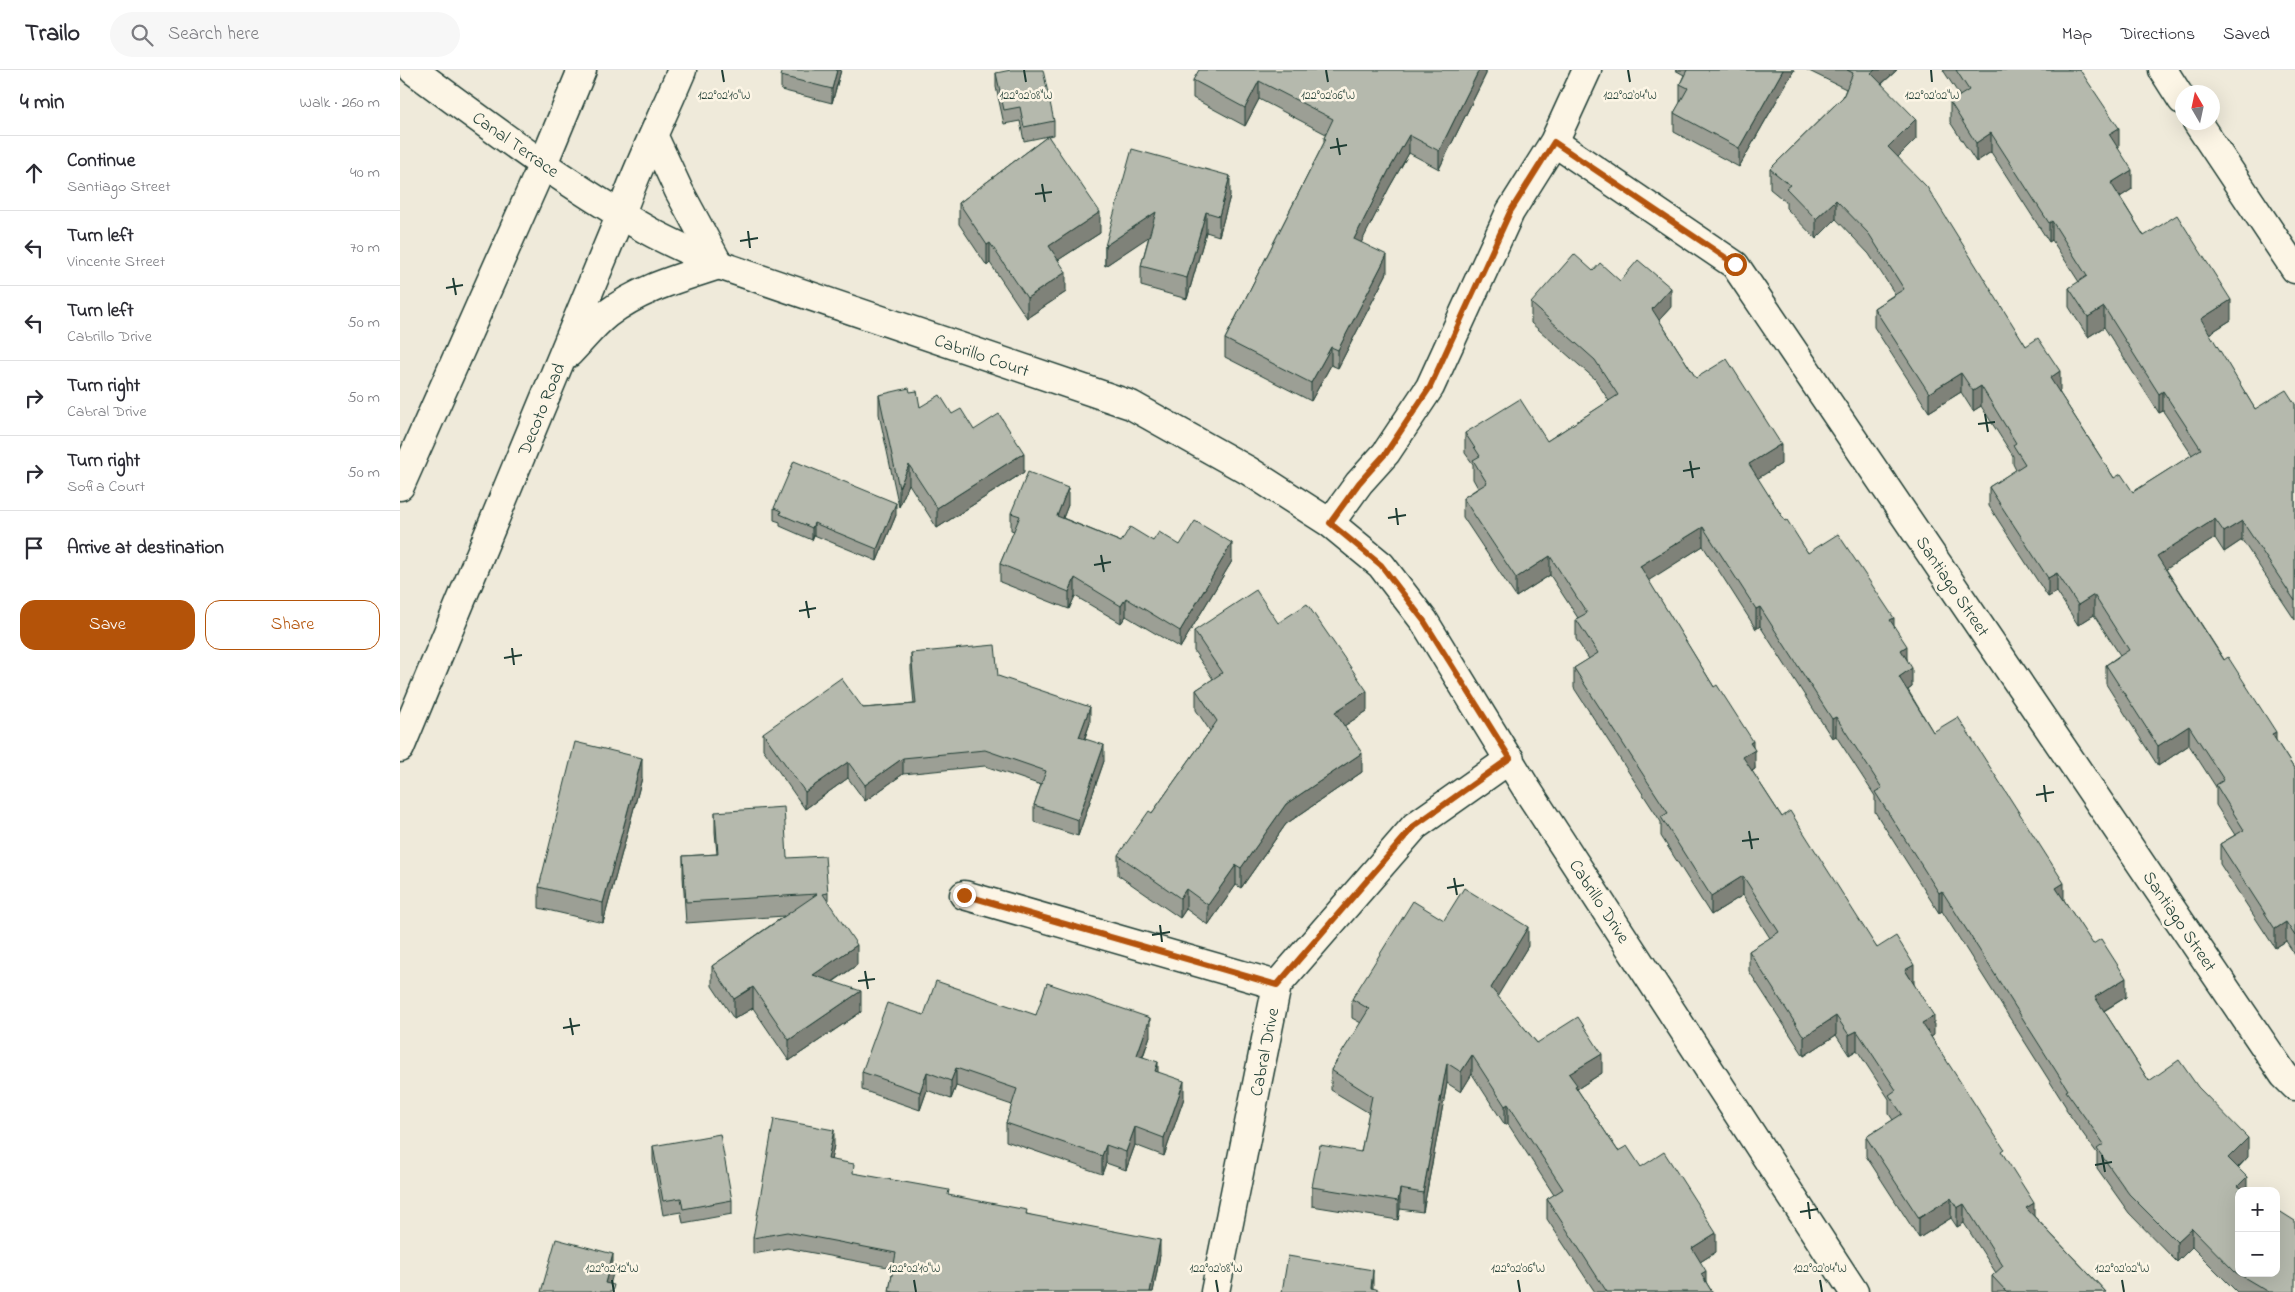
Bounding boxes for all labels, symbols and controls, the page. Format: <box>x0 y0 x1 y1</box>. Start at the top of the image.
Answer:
search box <box>110 12 460 57</box>
text: Trailo <box>25 17 80 52</box>
icon: search <box>128 21 156 49</box>
text: Search here <box>168 21 259 48</box>
text: Map <box>2062 22 2092 48</box>
text: Directions <box>2120 22 2195 48</box>
text: Saved <box>2223 22 2270 48</box>
north arrow <box>2175 85 2220 130</box>
text: 122°02'10"W <box>698 87 750 105</box>
text: 122°02'08"W <box>999 87 1053 105</box>
text: 122°02'06"W <box>1301 87 1355 105</box>
text: 122°02'04"W <box>1603 87 1657 105</box>
text: 122°02'02"W <box>1905 87 1959 105</box>
text: 4 min <box>20 88 64 118</box>
text: Walk · 260 m <box>300 91 380 115</box>
street label: Canal Terrace <box>466 106 564 186</box>
text: Continue <box>67 148 135 175</box>
icon: ahead <box>20 159 48 187</box>
text: 40 m <box>350 161 380 185</box>
text: Santiago Street <box>67 175 171 199</box>
text: Turn left <box>67 223 134 250</box>
icon: left <box>20 234 48 262</box>
text: 70 m <box>350 236 380 260</box>
text: Vincente Street <box>67 250 165 274</box>
route start <box>1724 253 1747 276</box>
text: Turn left <box>67 298 134 325</box>
icon: left <box>20 309 48 337</box>
text: 50 m <box>348 311 380 335</box>
text: Cabrillo Drive <box>67 325 152 349</box>
street label: Cabrillo Court <box>930 328 1032 385</box>
street label: Decoto Road <box>512 360 573 461</box>
text: Turn right <box>67 373 140 400</box>
icon: right <box>20 384 48 412</box>
text: 50 m <box>348 386 380 410</box>
text: Cabral Drive <box>67 400 147 424</box>
text: Turn right <box>67 448 140 475</box>
icon: right <box>20 459 48 487</box>
text: 50 m <box>348 461 380 485</box>
text: Sofia Court <box>67 475 145 499</box>
street label: Santiago Street <box>1907 532 1995 643</box>
icon: arrive <box>20 534 48 562</box>
text: Arrive at destination <box>67 535 224 562</box>
button: Save <box>20 600 195 650</box>
button: Share <box>205 600 380 650</box>
street label: Cabrillo Drive <box>1561 855 1636 950</box>
street label: Santiago Street <box>2134 867 2222 978</box>
route end <box>953 884 976 907</box>
street label: Cabral Drive <box>1245 1005 1287 1099</box>
map controls <box>2235 1187 2280 1277</box>
button: + <box>2235 1187 2280 1232</box>
button: − <box>2235 1232 2280 1277</box>
text: 122°02'12"W <box>585 1260 639 1278</box>
text: 122°02'10"W <box>888 1260 940 1278</box>
text: 122°02'08"W <box>1189 1260 1243 1278</box>
text: 122°02'06"W <box>1491 1260 1545 1278</box>
text: 122°02'04"W <box>1793 1260 1847 1278</box>
text: 122°02'02"W <box>2095 1260 2149 1278</box>

